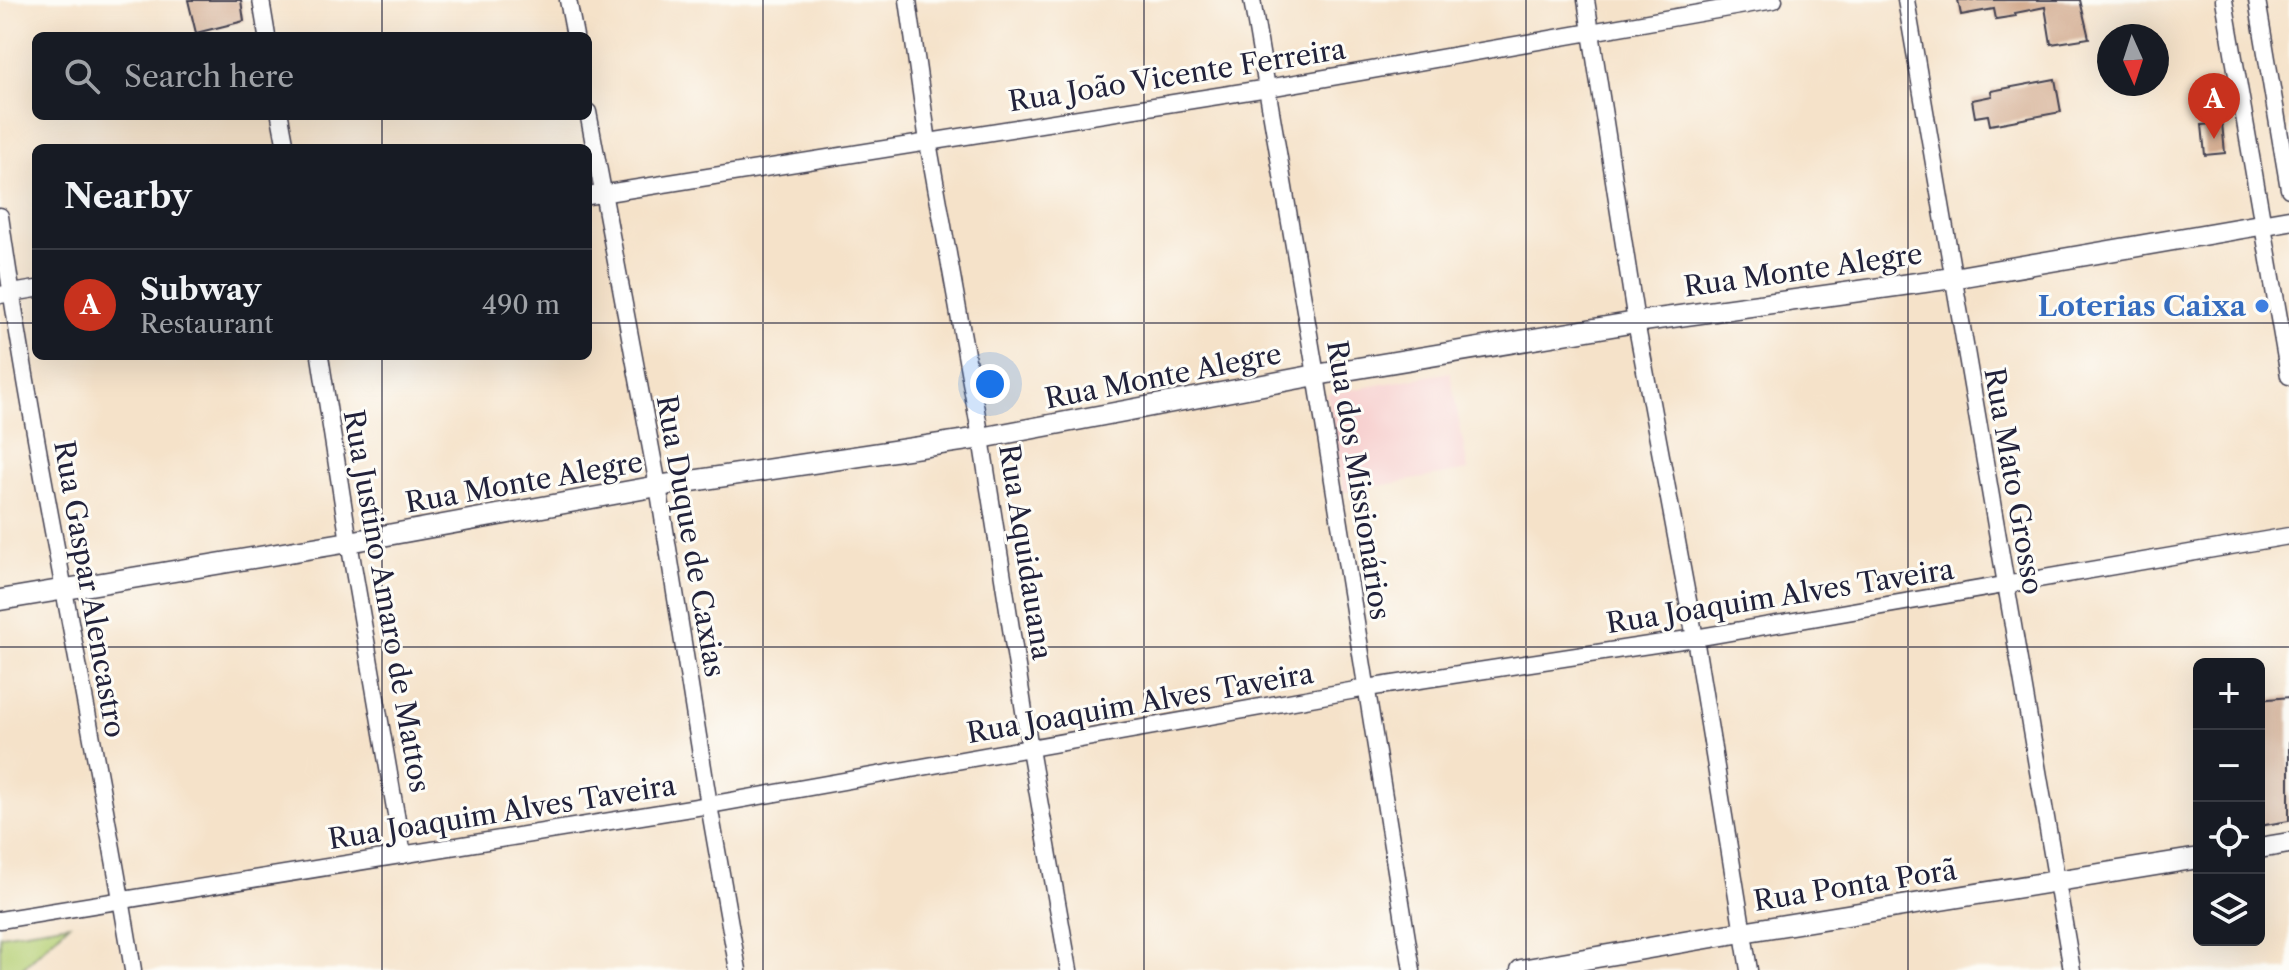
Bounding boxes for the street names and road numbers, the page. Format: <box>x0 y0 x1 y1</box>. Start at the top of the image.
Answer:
street label: Rua João Vicente Ferreira <box>1006 32 1348 118</box>
street label: Rua Monte Alegre <box>1682 236 1924 304</box>
street label: Rua Monte Alegre <box>1042 336 1284 416</box>
street label: Rua dos Missionários <box>1320 338 1398 622</box>
street label: Rua Mato Grosso <box>1977 365 2051 597</box>
street label: Rua Duque de Caxias <box>649 393 733 679</box>
street label: Rua Justino Amaro de Mattos <box>337 407 437 795</box>
street label: Rua Gaspar Alencastro <box>47 438 133 740</box>
street label: Rua Aquidauana <box>992 442 1060 662</box>
street label: Rua Monte Alegre <box>403 444 645 520</box>
street label: Rua Joaquim Alves Taveira <box>1604 552 1956 640</box>
street label: Rua Joaquim Alves Taveira <box>964 656 1316 750</box>
street label: Rua Joaquim Alves Taveira <box>326 768 678 856</box>
street label: Rua Ponta Porã <box>1751 852 1959 918</box>

